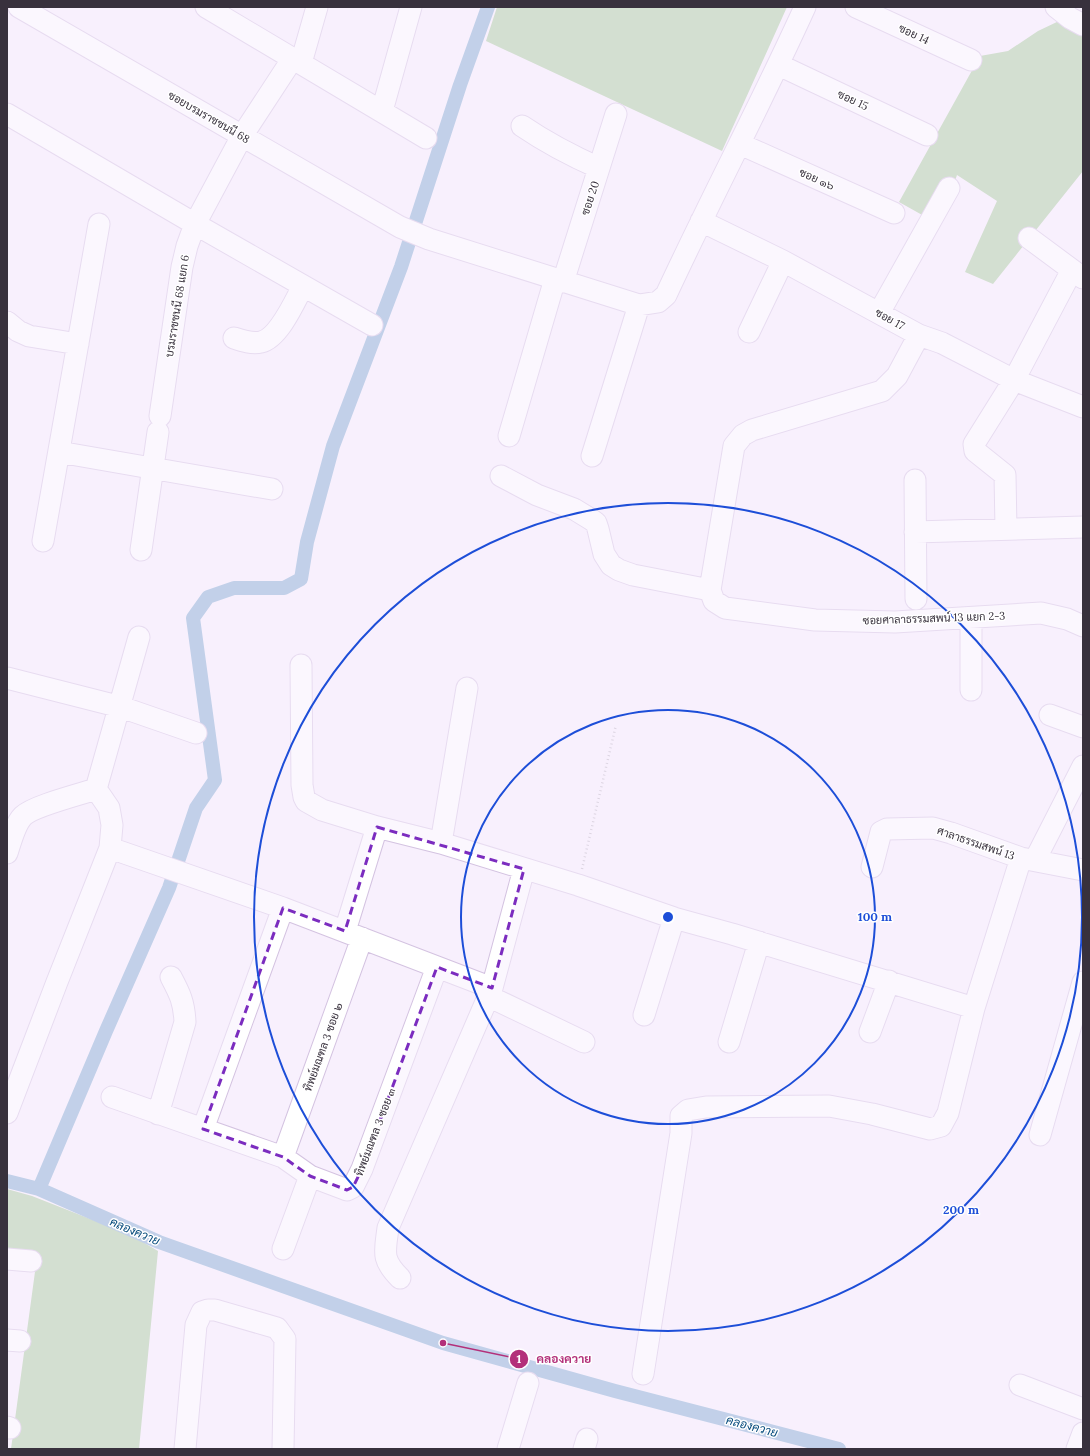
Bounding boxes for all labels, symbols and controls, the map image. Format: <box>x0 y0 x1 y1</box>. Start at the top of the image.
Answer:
street label: ซอย 14 <box>896 21 932 47</box>
street label: ซอยบรมราชชนนี 68 <box>166 87 253 146</box>
street label: ซอย 15 <box>835 87 871 113</box>
street label: ซอย ๑๖ <box>797 165 837 193</box>
street label: ซอย 20 <box>578 179 602 217</box>
street label: บรมราชชนนี 68 แยก 6 <box>161 254 192 358</box>
street label: ซอย 17 <box>873 305 907 333</box>
street label: ซอยศาลาธรรมสพน์ 13 แยก 2-3 <box>862 608 1006 627</box>
street label: ศาลาธรรมสพน์ 13 <box>935 822 1017 863</box>
text: 100 m <box>858 909 892 924</box>
centre of rings <box>661 910 675 924</box>
street label: ทิพย์มณฑล 3 ซอย ๒ <box>300 1000 346 1093</box>
street label: ทิพย์มณฑล 3 ซอย ๓ <box>351 1086 398 1178</box>
text: 200 m <box>943 1202 979 1217</box>
water label: คลองควาย <box>108 1214 162 1248</box>
callout: คลองควาย <box>509 1347 599 1371</box>
text: 1 <box>517 1351 522 1366</box>
text: คลองควาย <box>537 1351 591 1366</box>
water label: คลองควาย <box>725 1412 780 1440</box>

